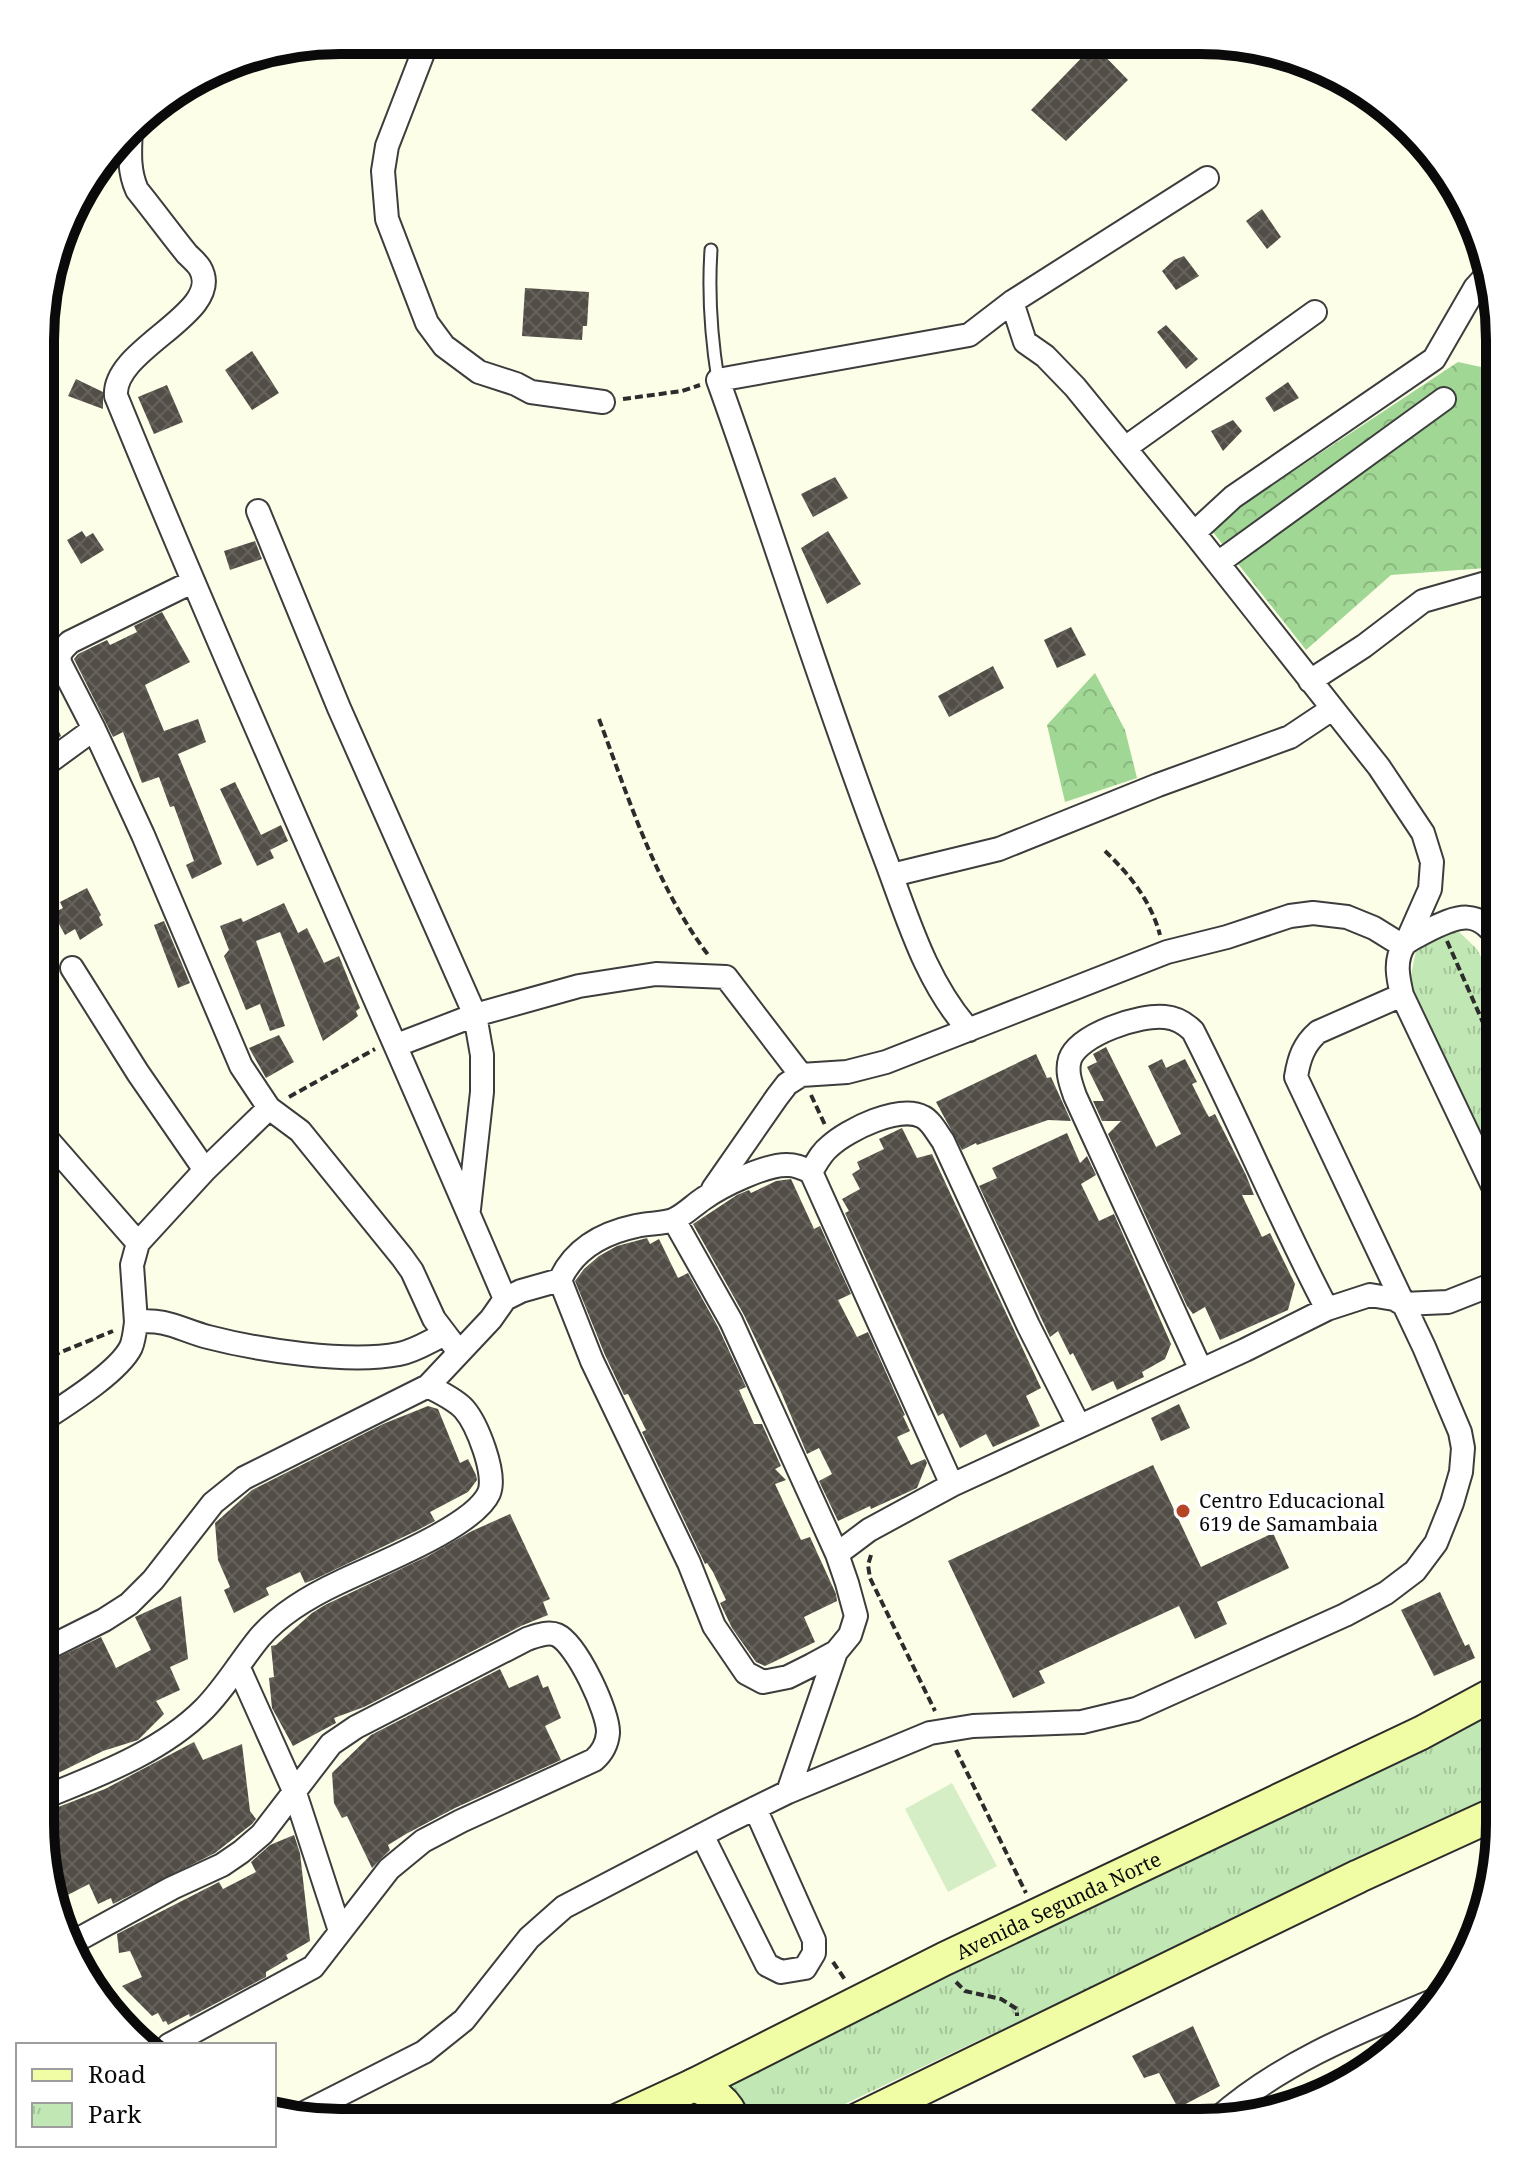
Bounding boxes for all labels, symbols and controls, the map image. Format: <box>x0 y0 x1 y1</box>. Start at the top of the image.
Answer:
place label: Centro Educacional 619 de Samambaia <box>1199 1487 1385 1537</box>
marker: Centro Educacional 619 de Samambaia <box>1174 1502 1192 1520</box>
street label: Avenida Segunda Norte <box>951 1845 1165 1965</box>
legend <box>16 2043 276 2147</box>
text: Road <box>88 2057 146 2090</box>
text: Park <box>88 2097 142 2130</box>

